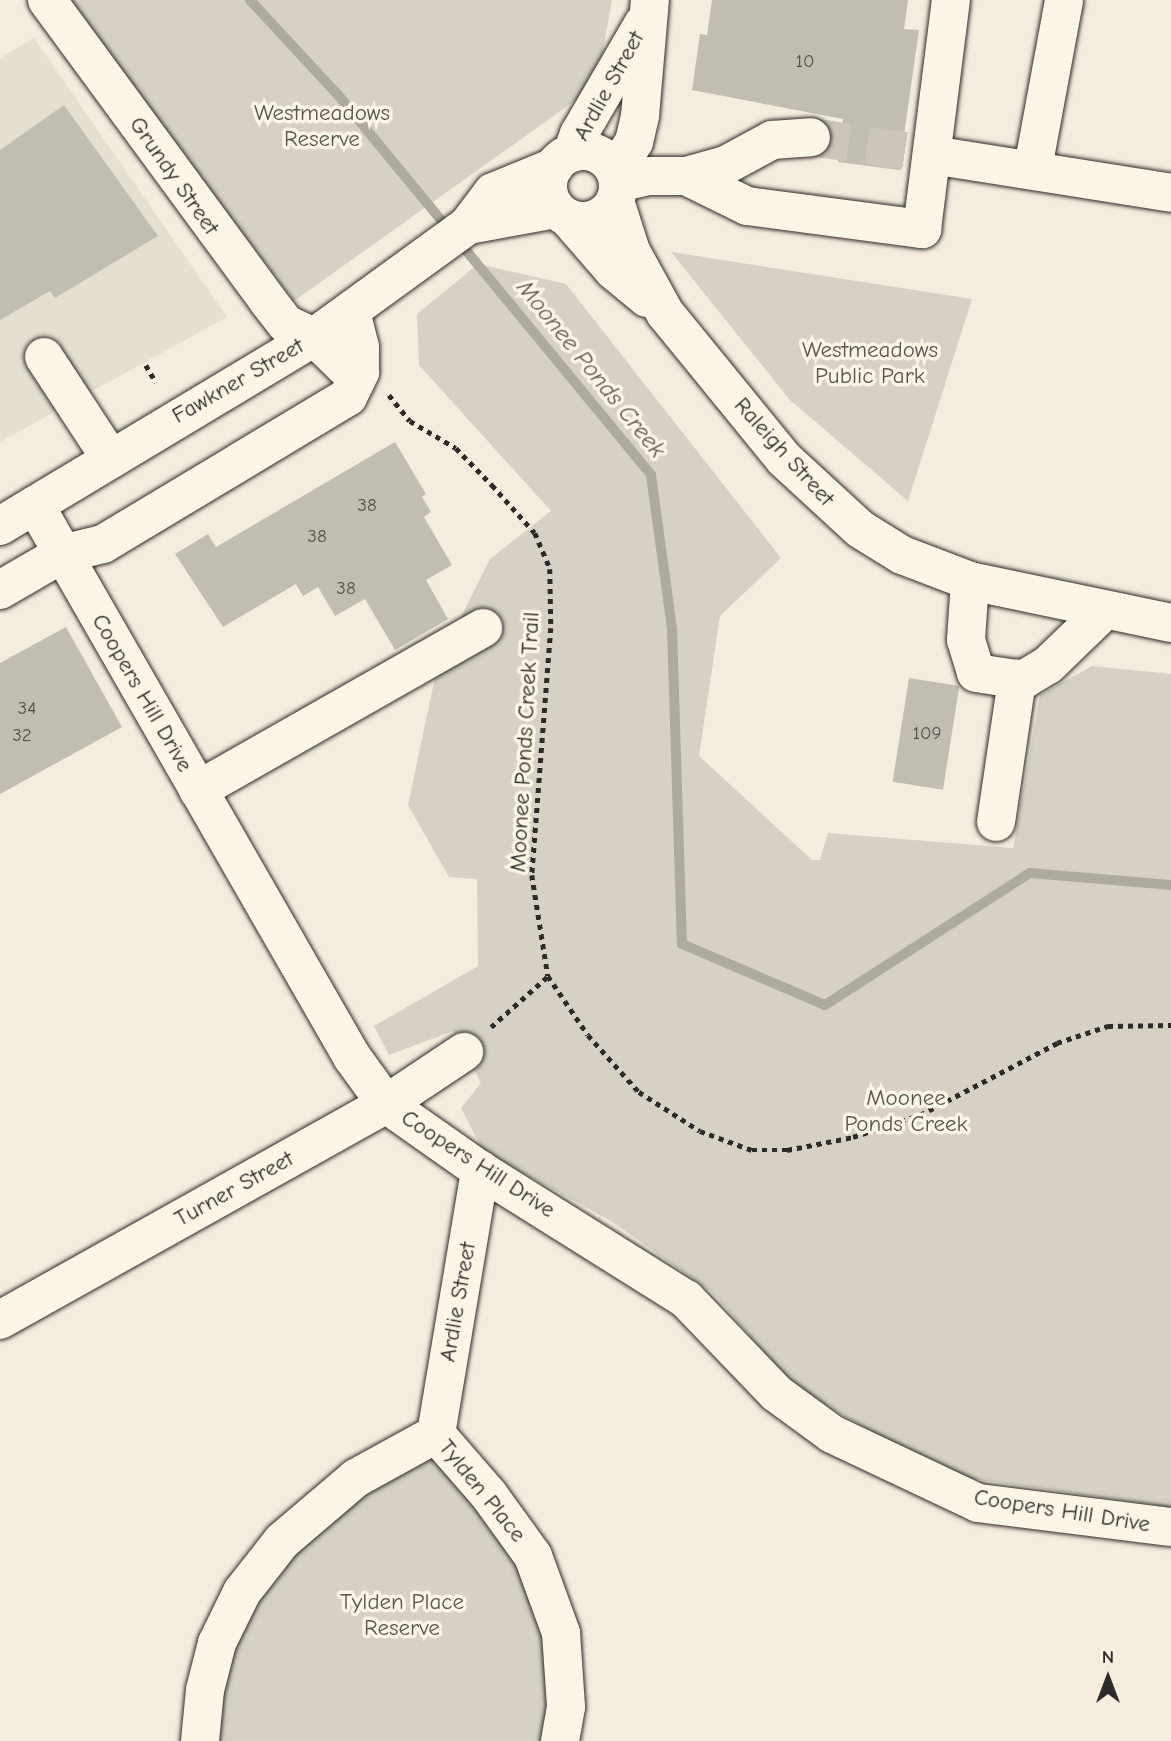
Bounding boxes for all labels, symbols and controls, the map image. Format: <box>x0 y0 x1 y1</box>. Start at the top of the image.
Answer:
street label: Ardlie Street <box>568 26 650 146</box>
house number: 10 <box>795 51 815 73</box>
park label: Westmeadows Reserve <box>254 99 390 153</box>
street label: Grundy Street <box>123 112 225 240</box>
water label: Moonee Ponds Creek <box>510 274 672 464</box>
street label: Fawkner Street <box>167 332 309 430</box>
park label: Westmeadows Public Park <box>802 336 938 390</box>
street label: Raleigh Street <box>728 392 840 512</box>
house number: 38 <box>357 495 377 517</box>
house number: 38 <box>307 526 327 548</box>
house number: 38 <box>336 578 356 600</box>
street label: Coopers Hill Drive <box>86 609 198 777</box>
street label: Moonee Ponds Creek Trail <box>504 611 546 873</box>
house number: 34 <box>18 698 36 720</box>
house number: 109 <box>912 723 942 745</box>
house number: 32 <box>12 725 32 747</box>
park label: Moonee Ponds Creek <box>844 1084 968 1138</box>
street label: Coopers Hill Drive <box>396 1104 560 1224</box>
street label: Turner Street <box>170 1145 298 1233</box>
street label: Ardlie Street <box>434 1240 482 1364</box>
street label: Tylden Place <box>432 1434 532 1548</box>
street label: Coopers Hill Drive <box>972 1483 1152 1539</box>
park label: Tylden Place Reserve <box>340 1588 464 1642</box>
north arrow <box>1073 1643 1143 1713</box>
text: N <box>1102 1646 1114 1668</box>

